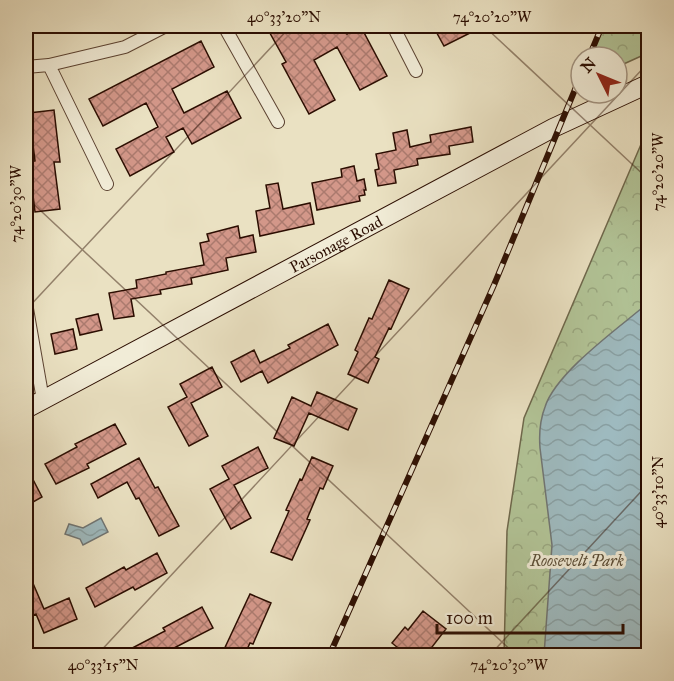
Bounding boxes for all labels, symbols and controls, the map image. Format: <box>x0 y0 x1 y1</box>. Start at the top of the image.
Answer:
text: 40°33'20"N <box>247 8 321 26</box>
text: 74°20'20"W <box>453 8 532 26</box>
north arrow <box>569 45 629 105</box>
text: N <box>577 53 600 77</box>
text: 74°20'20"W <box>649 132 667 211</box>
text: 74°20'30"W <box>7 165 25 243</box>
street label: Parsonage Road <box>286 211 386 276</box>
text: 40°33'10"N <box>649 455 667 528</box>
park label: Roosevelt Park <box>529 551 624 570</box>
scale bar <box>437 597 623 635</box>
text: 100 m <box>446 607 493 629</box>
text: 40°33'15"N <box>68 656 139 674</box>
text: 74°20'30"W <box>470 656 548 674</box>

